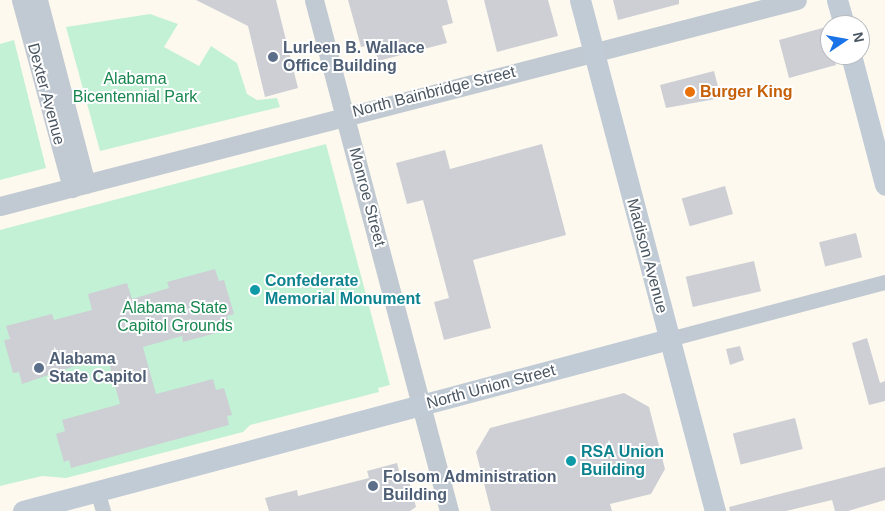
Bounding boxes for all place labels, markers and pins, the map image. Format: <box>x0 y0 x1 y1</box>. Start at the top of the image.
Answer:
place label: Lurleen B. Wallace Office Building <box>283 38 425 76</box>
marker: Lurleen B. Wallace Office Building <box>267 51 279 63</box>
place label: Burger King <box>700 82 792 102</box>
marker: Burger King <box>684 86 696 98</box>
place label: Confederate Memorial Monument <box>265 271 421 309</box>
marker: Confederate Memorial Monument <box>249 284 261 296</box>
place label: Alabama State Capitol <box>49 349 147 387</box>
marker: Alabama State Capitol <box>33 362 45 374</box>
place label: RSA Union Building <box>581 442 665 480</box>
marker: RSA Union Building <box>565 455 577 467</box>
place label: Folsom Administration Building <box>383 467 557 505</box>
marker: Folsom Administration Building <box>367 480 379 492</box>

